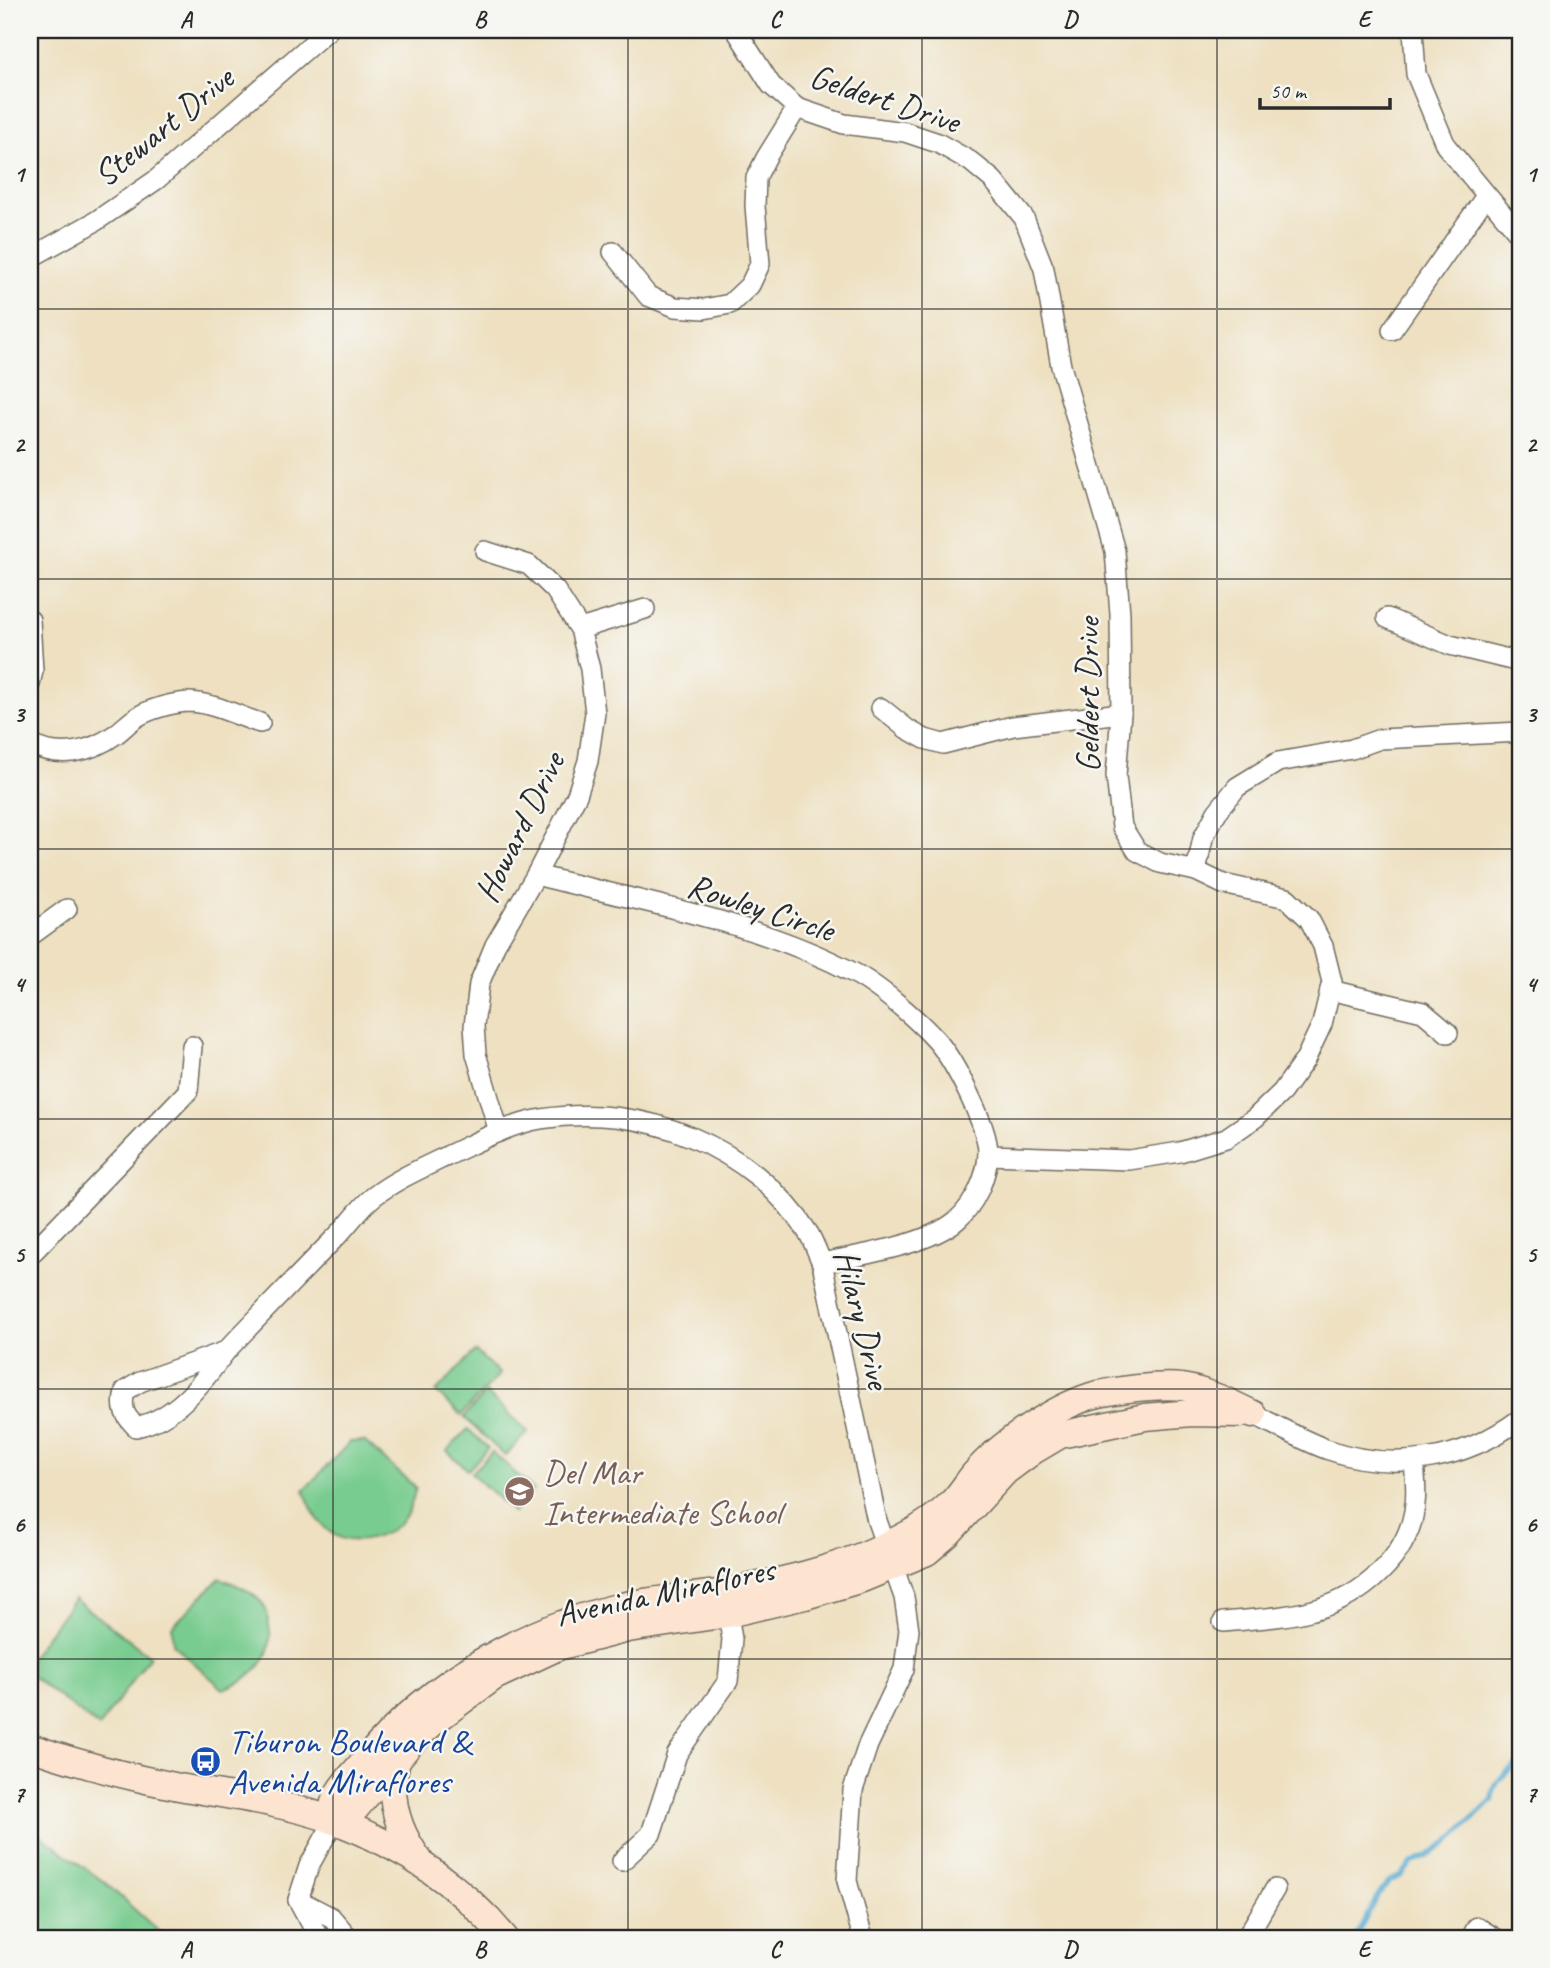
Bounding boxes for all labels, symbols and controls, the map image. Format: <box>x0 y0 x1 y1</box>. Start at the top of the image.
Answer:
text: A <box>180 5 194 34</box>
text: B <box>474 5 488 34</box>
text: C <box>770 5 784 34</box>
text: D <box>1063 5 1079 34</box>
text: E <box>1358 5 1374 34</box>
street label: Geldert Drive <box>804 53 968 145</box>
street label: Stewart Drive <box>84 54 245 197</box>
scale bar <box>1260 66 1389 110</box>
text: 50 m <box>1270 78 1308 104</box>
text: 1 <box>14 160 27 189</box>
text: 1 <box>1526 160 1539 189</box>
text: 2 <box>14 430 27 459</box>
text: 2 <box>1526 430 1539 459</box>
street label: Geldert Drive <box>1065 615 1110 772</box>
text: 3 <box>14 700 27 729</box>
text: 3 <box>1526 700 1539 729</box>
street label: Howard Drive <box>464 742 576 910</box>
street label: Rowley Circle <box>682 863 842 953</box>
text: 4 <box>14 970 27 999</box>
text: 4 <box>1526 970 1539 999</box>
text: 5 <box>14 1240 26 1269</box>
text: 5 <box>1526 1240 1538 1269</box>
street label: Hilary Drive <box>823 1245 902 1396</box>
place label: Del Mar Intermediate School <box>543 1450 787 1535</box>
school or university icon: Del Mar Intermediate School <box>503 1475 537 1509</box>
text: 6 <box>14 1510 27 1539</box>
text: 6 <box>1526 1510 1539 1539</box>
street label: Avenida Miraflores <box>552 1546 782 1637</box>
place label: Tiburon Boulevard & Avenida Miraflores <box>228 1719 474 1804</box>
bus stop icon: Tiburon Boulevard & Avenida Miraflores <box>188 1744 222 1778</box>
text: 7 <box>14 1780 27 1809</box>
text: 7 <box>1526 1780 1539 1809</box>
text: A <box>180 1935 194 1964</box>
text: B <box>474 1935 488 1964</box>
text: C <box>770 1935 784 1964</box>
text: D <box>1063 1935 1079 1964</box>
text: E <box>1358 1935 1374 1964</box>

